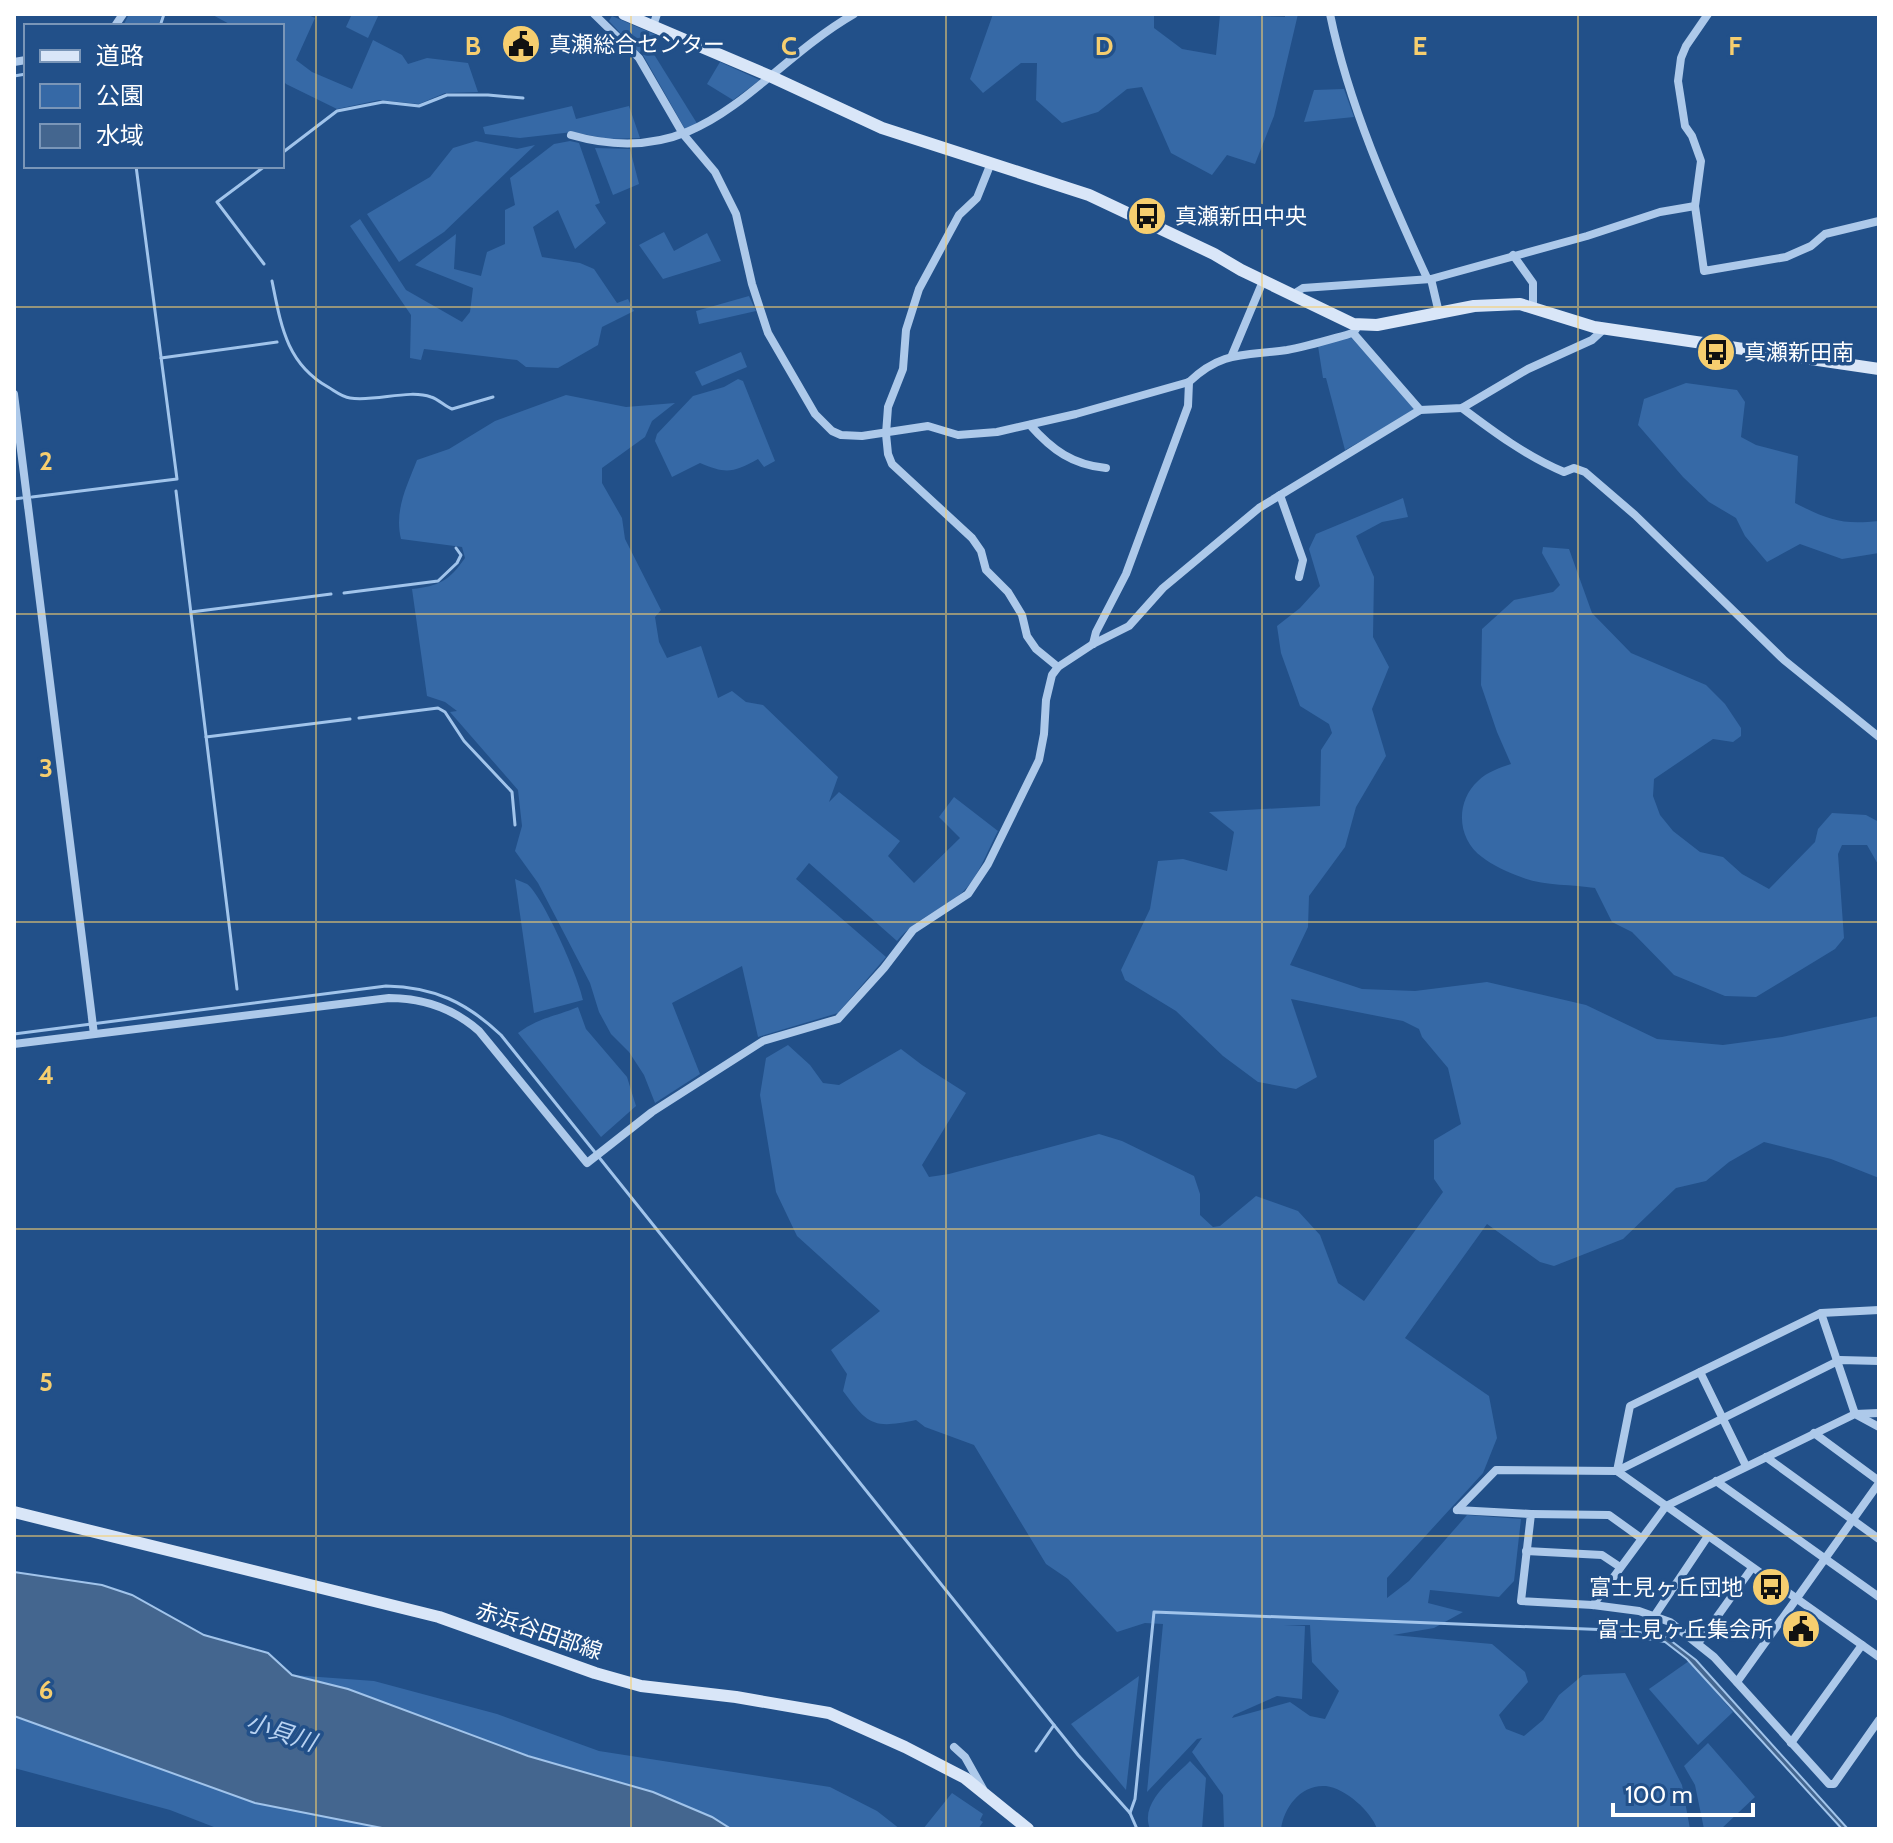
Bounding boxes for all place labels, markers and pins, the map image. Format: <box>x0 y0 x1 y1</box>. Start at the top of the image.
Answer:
public building icon: 真瀬総合センター <box>500 23 542 65</box>
place label: 真瀬総合センター <box>549 31 725 58</box>
bus stop icon: 真瀬新田中央 <box>1126 195 1168 237</box>
place label: 真瀬新田中央 <box>1175 203 1307 230</box>
bus stop icon: 真瀬新田南 <box>1695 331 1737 373</box>
place label: 真瀬新田南 <box>1744 339 1854 366</box>
bus stop icon: 富士見ヶ丘団地 <box>1750 1566 1792 1608</box>
place label: 富士見ヶ丘団地 <box>1589 1574 1743 1601</box>
public building icon: 富士見ヶ丘集会所 <box>1780 1608 1822 1650</box>
place label: 富士見ヶ丘集会所 <box>1597 1616 1773 1643</box>

